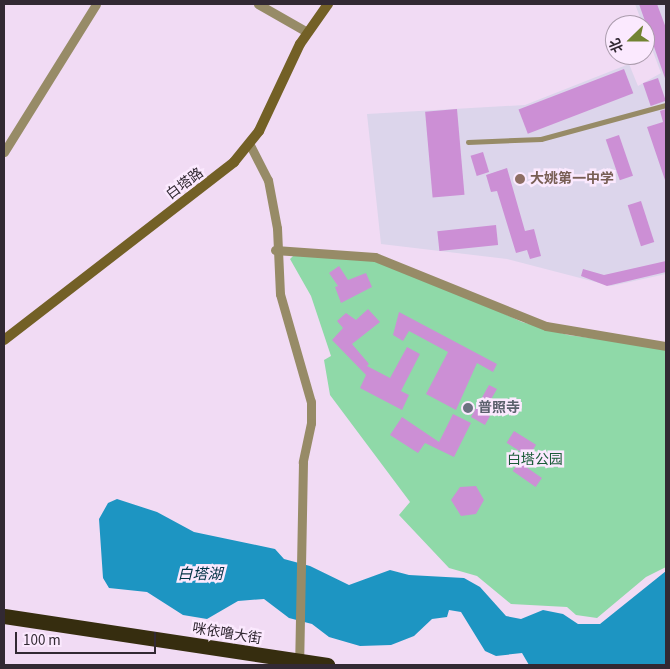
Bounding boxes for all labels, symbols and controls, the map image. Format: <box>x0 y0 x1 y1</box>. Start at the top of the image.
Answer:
north arrow <box>605 15 655 65</box>
text: 北 <box>605 35 629 55</box>
street label: 白塔路 <box>163 165 207 203</box>
place label: 大姚第一中学 <box>530 171 614 187</box>
marker: 大姚第一中学 <box>514 173 526 185</box>
place label: 普照寺 <box>478 400 520 416</box>
marker: 普照寺 <box>462 402 474 414</box>
park label: 白塔公园 <box>507 452 563 468</box>
water label: 白塔湖 <box>178 566 222 584</box>
street label: 咪依噜大街 <box>191 620 263 648</box>
scale bar <box>18 622 159 654</box>
text: 100 m <box>23 630 61 651</box>

